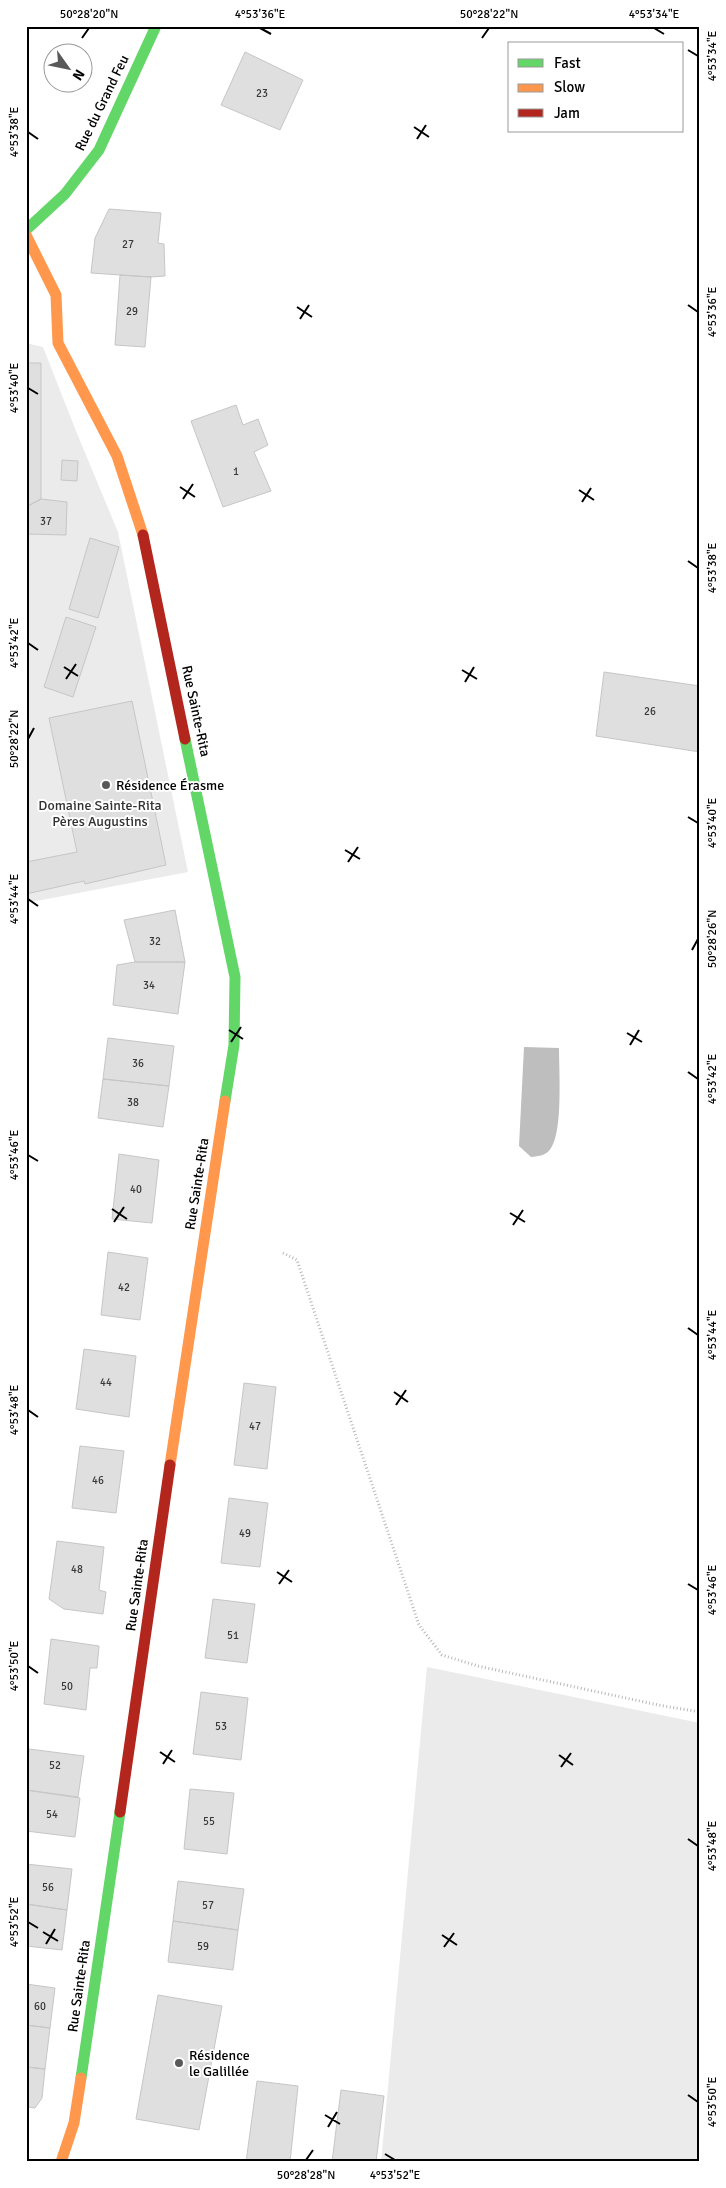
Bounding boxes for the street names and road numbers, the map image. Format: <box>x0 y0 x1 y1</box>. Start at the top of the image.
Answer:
street label: Rue du Grand Feu <box>71 52 133 154</box>
street label: Rue Sainte-Rita <box>178 664 214 758</box>
street label: Rue Sainte-Rita <box>181 1137 213 1231</box>
street label: Rue Sainte-Rita <box>122 1538 152 1632</box>
street label: Rue Sainte-Rita <box>64 1939 94 2033</box>

